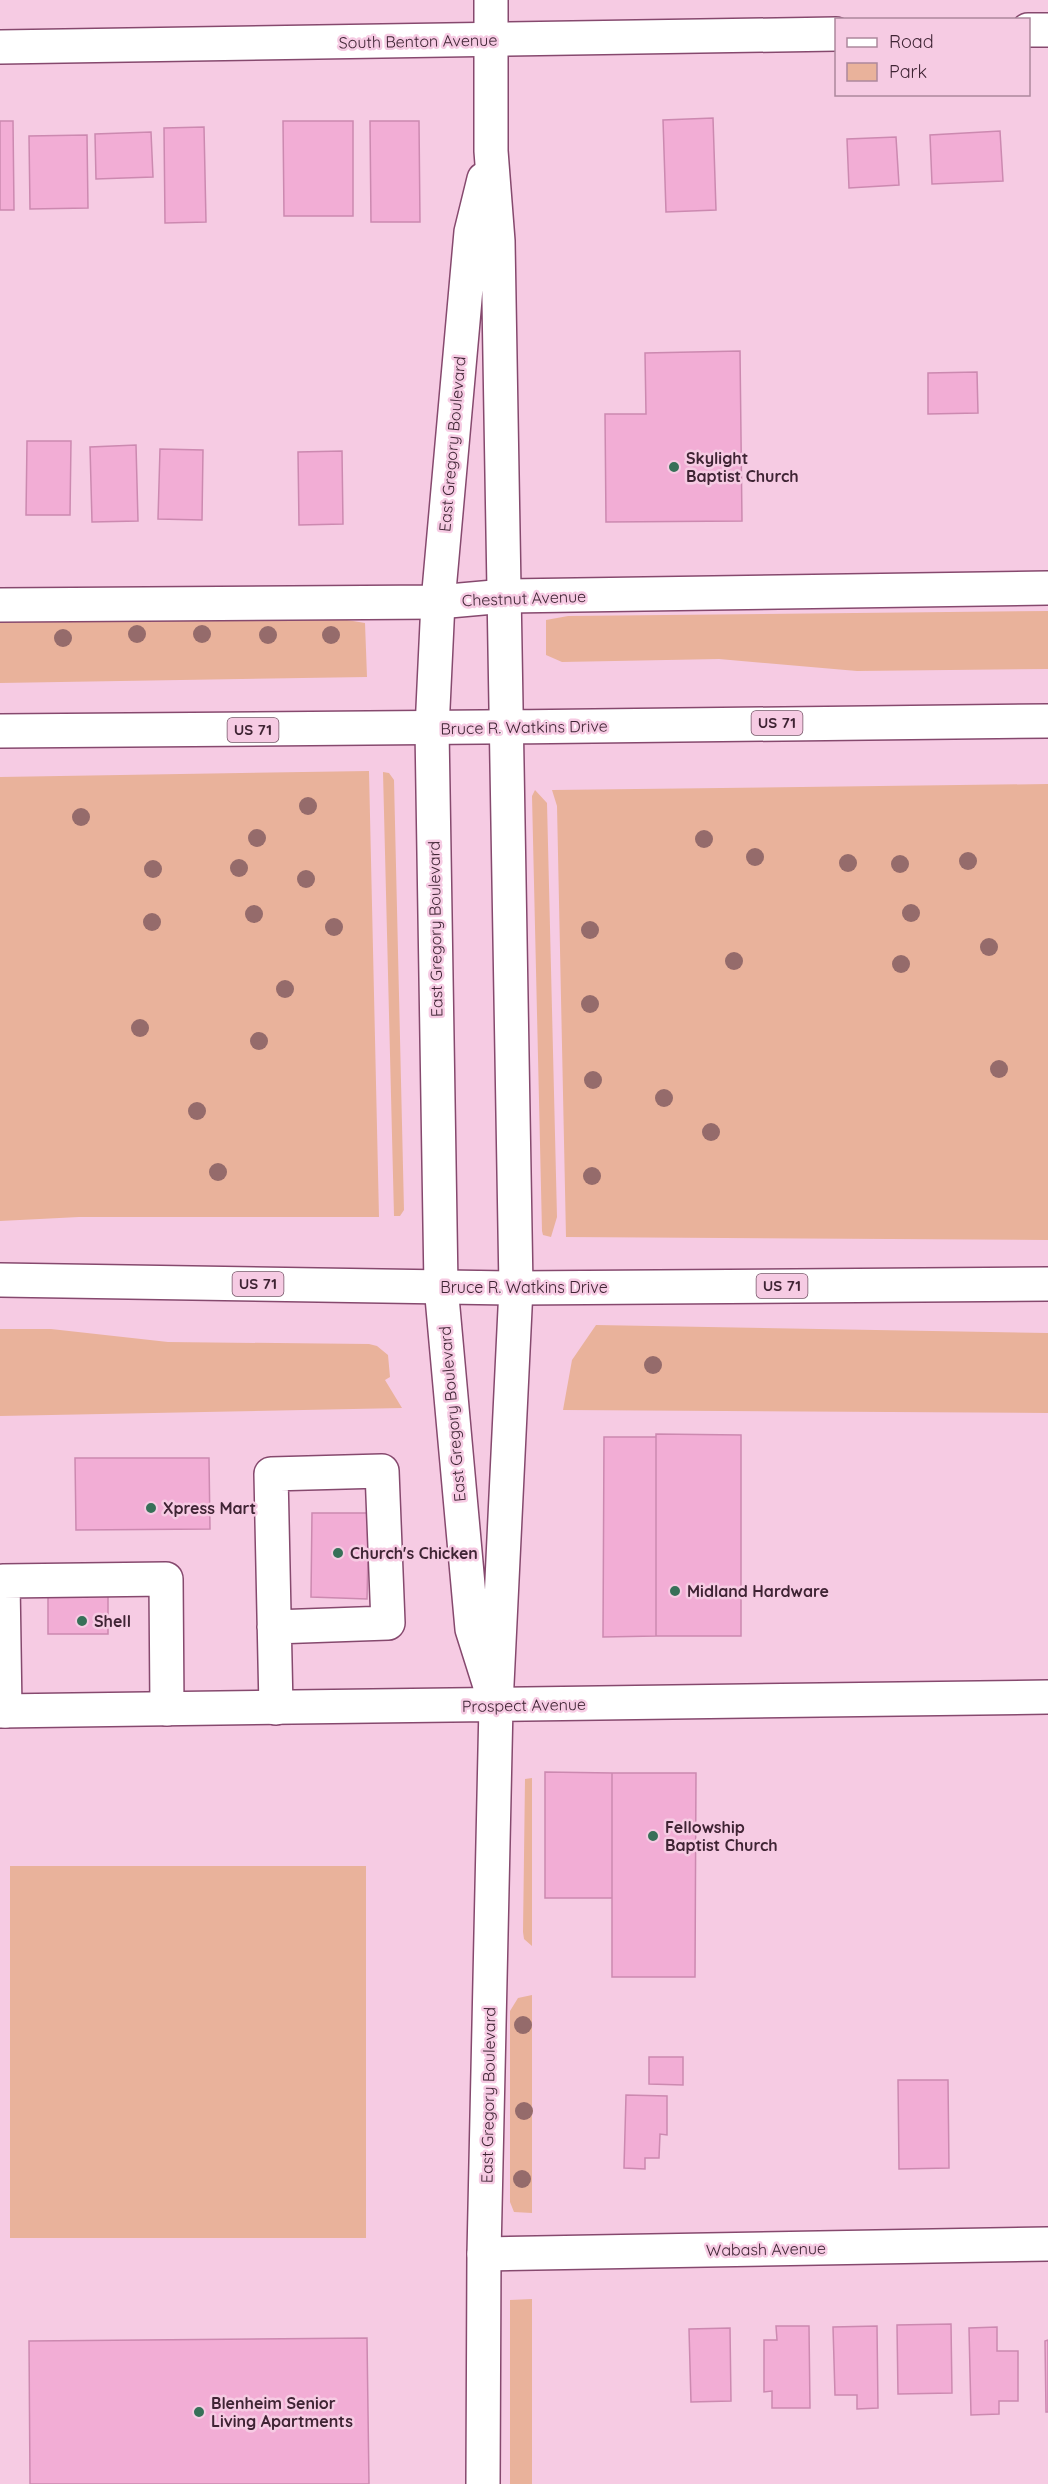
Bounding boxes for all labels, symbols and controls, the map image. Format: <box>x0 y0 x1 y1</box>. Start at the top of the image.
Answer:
legend <box>835 18 1030 96</box>
street label: South Benton Avenue <box>338 30 498 52</box>
text: Road <box>889 30 934 53</box>
text: Park <box>889 60 927 83</box>
street label: East Gregory Boulevard <box>434 355 470 533</box>
place label: Skylight Baptist Church <box>686 448 799 486</box>
marker: Skylight Baptist Church <box>667 460 681 474</box>
street label: Chestnut Avenue <box>462 586 586 610</box>
road number: US 71 <box>752 711 802 735</box>
street label: Bruce R. Watkins Drive <box>440 716 608 738</box>
road number: US 71 <box>228 718 278 742</box>
street label: East Gregory Boulevard <box>423 841 447 1017</box>
road number: US 71 <box>232 1272 284 1296</box>
road number: US 71 <box>756 1274 808 1298</box>
street label: Bruce R. Watkins Drive <box>440 1277 608 1297</box>
street label: East Gregory Boulevard <box>434 1325 470 1503</box>
place label: Xpress Mart <box>163 1498 256 1518</box>
marker: Xpress Mart <box>144 1501 158 1515</box>
place label: Church's Chicken <box>350 1543 478 1563</box>
marker: Church's Chicken <box>331 1546 345 1560</box>
place label: Midland Hardware <box>687 1581 829 1601</box>
marker: Midland Hardware <box>668 1584 682 1598</box>
place label: Shell <box>94 1611 131 1631</box>
marker: Shell <box>75 1614 89 1628</box>
street label: Prospect Avenue <box>462 1694 586 1716</box>
place label: Fellowship Baptist Church <box>665 1817 778 1855</box>
marker: Fellowship Baptist Church <box>646 1829 660 1843</box>
street label: East Gregory Boulevard <box>476 2007 500 2183</box>
street label: Wabash Avenue <box>706 2238 826 2260</box>
place label: Blenheim Senior Living Apartments <box>211 2393 353 2431</box>
marker: Blenheim Senior Living Apartments <box>192 2405 206 2419</box>

